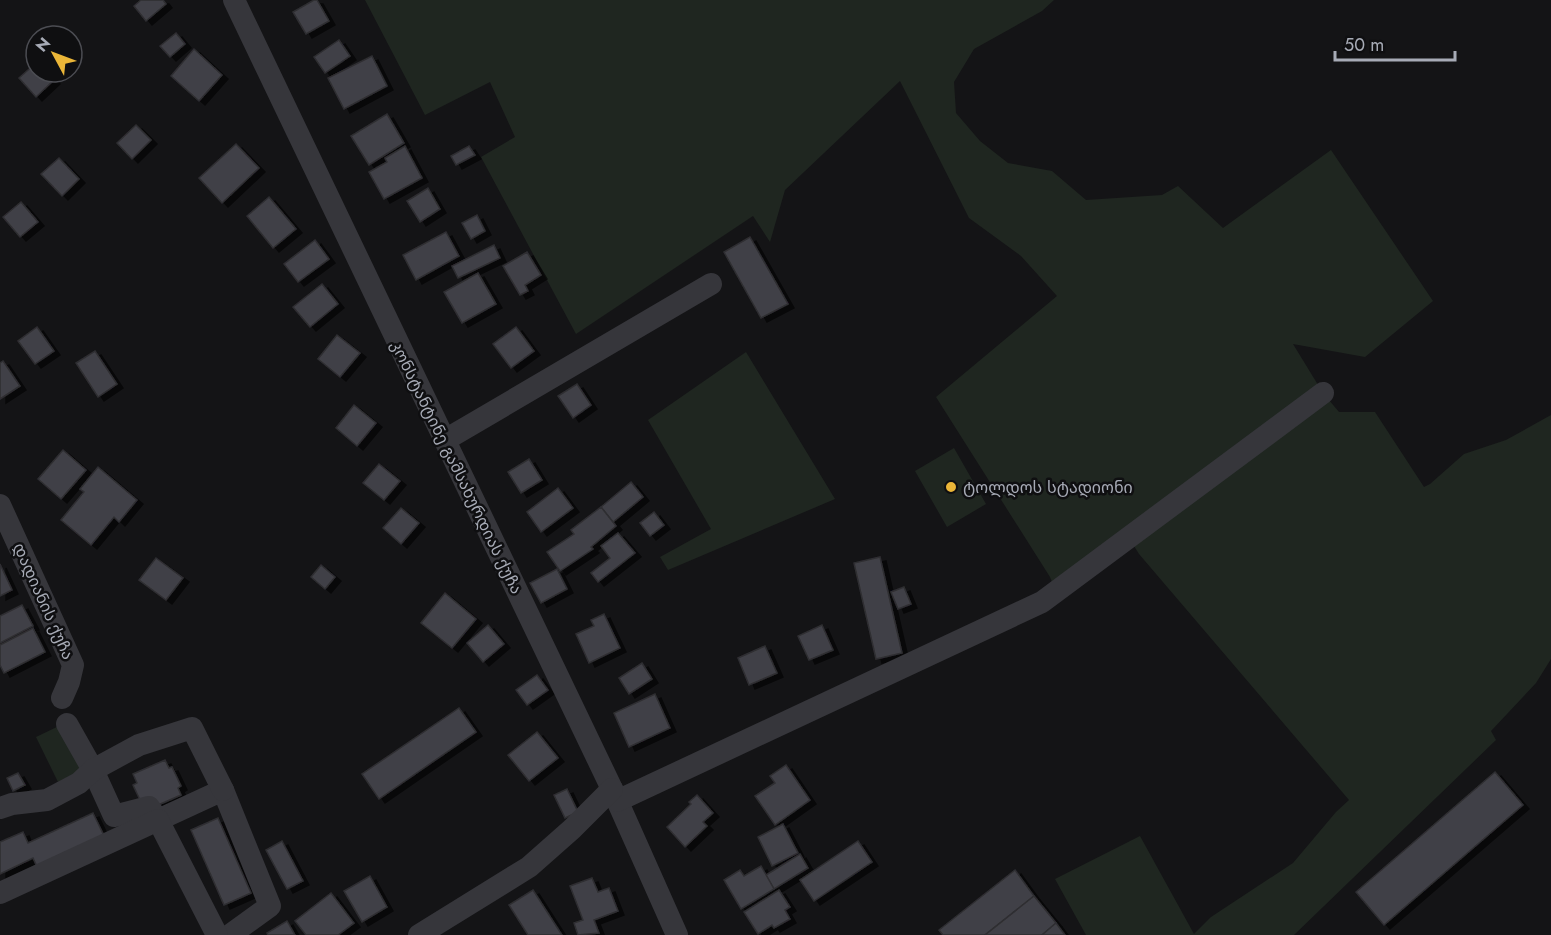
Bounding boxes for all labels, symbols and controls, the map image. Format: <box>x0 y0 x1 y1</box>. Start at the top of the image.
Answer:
north arrow <box>24 24 84 84</box>
scale bar <box>1335 24 1455 62</box>
text: N <box>30 32 56 57</box>
text: 50 m <box>1344 32 1384 58</box>
street label: კონსტანტინე გამსახურდიას ქუჩა <box>385 337 528 598</box>
place label: ტოლდოს სტადიონი <box>963 476 1133 499</box>
marker: ტოლდოს სტადიონი <box>944 480 958 494</box>
street label: დადიანის ქუჩა <box>7 539 80 663</box>

